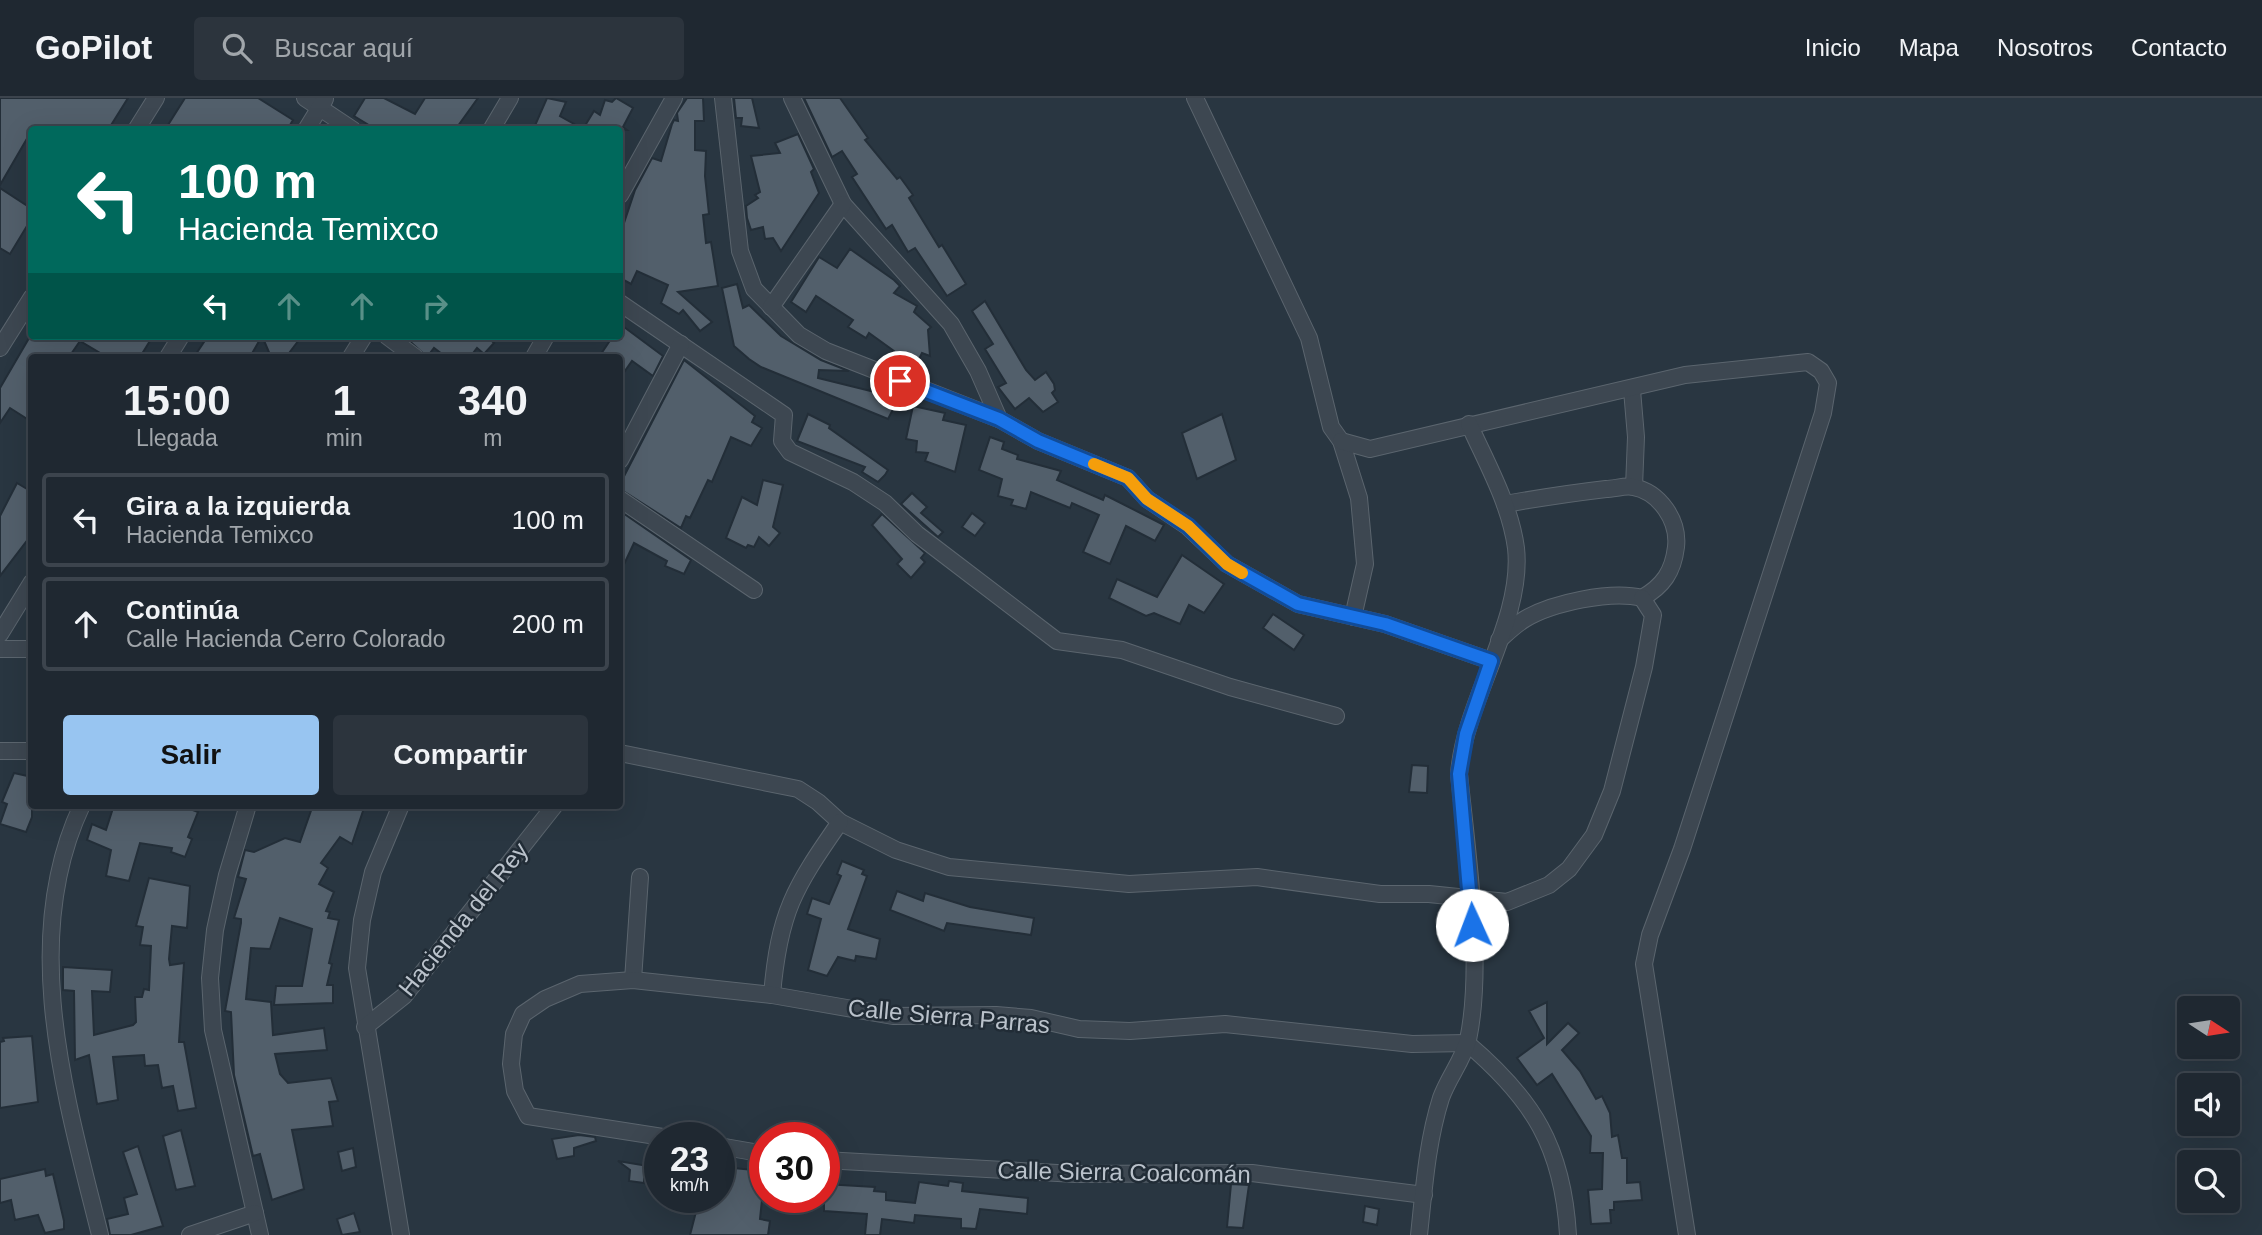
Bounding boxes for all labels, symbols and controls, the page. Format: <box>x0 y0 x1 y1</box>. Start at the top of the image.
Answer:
search box <box>194 17 684 80</box>
text: GoPilot <box>35 29 152 66</box>
icon: search <box>218 29 256 67</box>
text: Buscar aquí <box>274 33 413 63</box>
text: Inicio <box>1805 34 1861 61</box>
text: Mapa <box>1899 34 1959 61</box>
text: Nosotros <box>1997 34 2093 61</box>
text: Contacto <box>2131 34 2227 61</box>
icon: left <box>63 154 154 245</box>
text: 100 m <box>178 154 317 208</box>
text: Hacienda Temixco <box>178 211 439 247</box>
icon: left <box>197 287 235 325</box>
icon: ahead <box>270 287 308 325</box>
icon: ahead <box>343 287 381 325</box>
icon: right <box>416 287 454 325</box>
pin <box>870 351 930 411</box>
icon: arrive <box>881 362 919 400</box>
text: 15:00 <box>123 377 231 424</box>
text: 1 <box>332 377 356 424</box>
text: 340 <box>458 377 528 424</box>
text: Llegada <box>136 425 218 451</box>
text: min <box>326 425 363 451</box>
text: m <box>483 425 502 451</box>
text: Gira a la izquierda <box>126 491 350 521</box>
icon: left <box>67 501 105 539</box>
text: 100 m <box>512 505 584 535</box>
text: Hacienda Temixco <box>126 522 314 548</box>
text: Continúa <box>126 595 239 625</box>
icon: ahead <box>67 605 105 643</box>
text: 200 m <box>512 609 584 639</box>
text: Calle Hacienda Cerro Colorado <box>126 626 446 652</box>
button: Salir <box>63 715 319 795</box>
button: Compartir <box>333 715 588 795</box>
street label: Hacienda del Rey <box>393 837 533 1001</box>
position arrow <box>1435 888 1509 962</box>
street label: Calle Sierra Parras <box>847 994 1051 1038</box>
north arrow <box>2177 996 2240 1059</box>
map controls <box>2177 996 2240 1213</box>
button: sound <box>2177 1073 2240 1136</box>
speed limit sign: 30 <box>749 1122 840 1213</box>
text: 23 <box>670 1139 709 1178</box>
button: search <box>2177 1150 2240 1213</box>
street label: Calle Sierra Coalcomán <box>997 1156 1251 1188</box>
text: km/h <box>670 1175 709 1195</box>

